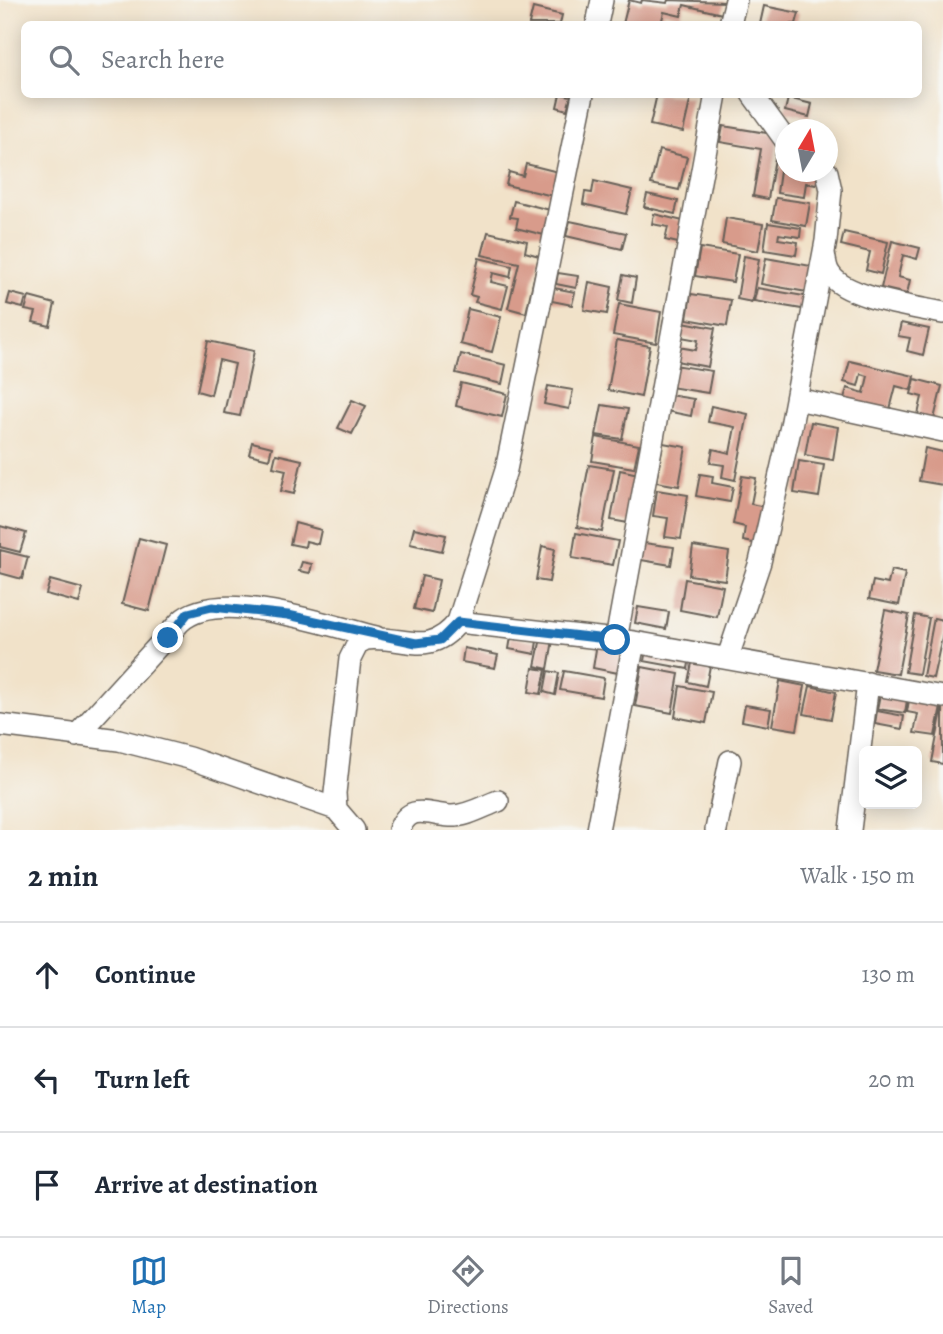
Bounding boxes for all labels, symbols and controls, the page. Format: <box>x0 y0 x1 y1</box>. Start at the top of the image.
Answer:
search box <box>21 21 922 98</box>
icon: search <box>45 41 83 79</box>
text: Search here <box>101 42 225 77</box>
north arrow <box>775 119 838 182</box>
route end <box>152 622 183 653</box>
route start <box>599 624 630 655</box>
map controls <box>859 746 922 809</box>
button: layers <box>859 746 922 809</box>
text: 2 min <box>28 856 98 896</box>
text: Walk · 150 m <box>800 860 915 891</box>
icon: ahead <box>28 956 66 994</box>
text: Continue <box>95 957 196 992</box>
text: 130 m <box>862 959 915 990</box>
icon: left <box>28 1061 66 1099</box>
text: Turn left <box>95 1062 190 1097</box>
text: 20 m <box>868 1064 915 1095</box>
icon: arrive <box>28 1166 66 1204</box>
text: Arrive at destination <box>95 1167 318 1202</box>
tab: Map <box>130 1252 168 1320</box>
tab: Directions <box>427 1252 509 1320</box>
tab: Saved <box>768 1252 813 1320</box>

